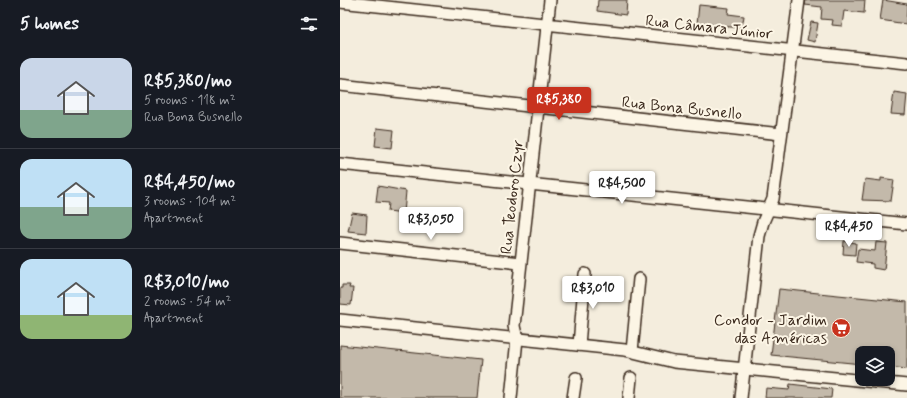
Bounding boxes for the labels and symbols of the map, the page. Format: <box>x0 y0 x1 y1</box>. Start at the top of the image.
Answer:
street label: Rua Câmara Júnior <box>644 10 774 45</box>
pin: R$5,380 <box>522 87 596 121</box>
street label: Rua Bona Busnello <box>621 92 743 125</box>
street label: Rua Teodoro Czyr <box>496 139 529 255</box>
pin: R$4,500 <box>585 171 659 205</box>
pin: R$3,050 <box>394 207 468 241</box>
pin: R$4,450 <box>812 214 886 248</box>
pin: R$3,010 <box>556 276 630 310</box>
place label: Condor - Jardim das Américas <box>714 310 827 349</box>
supermarket icon: Condor - Jardim das Américas <box>830 317 852 339</box>

